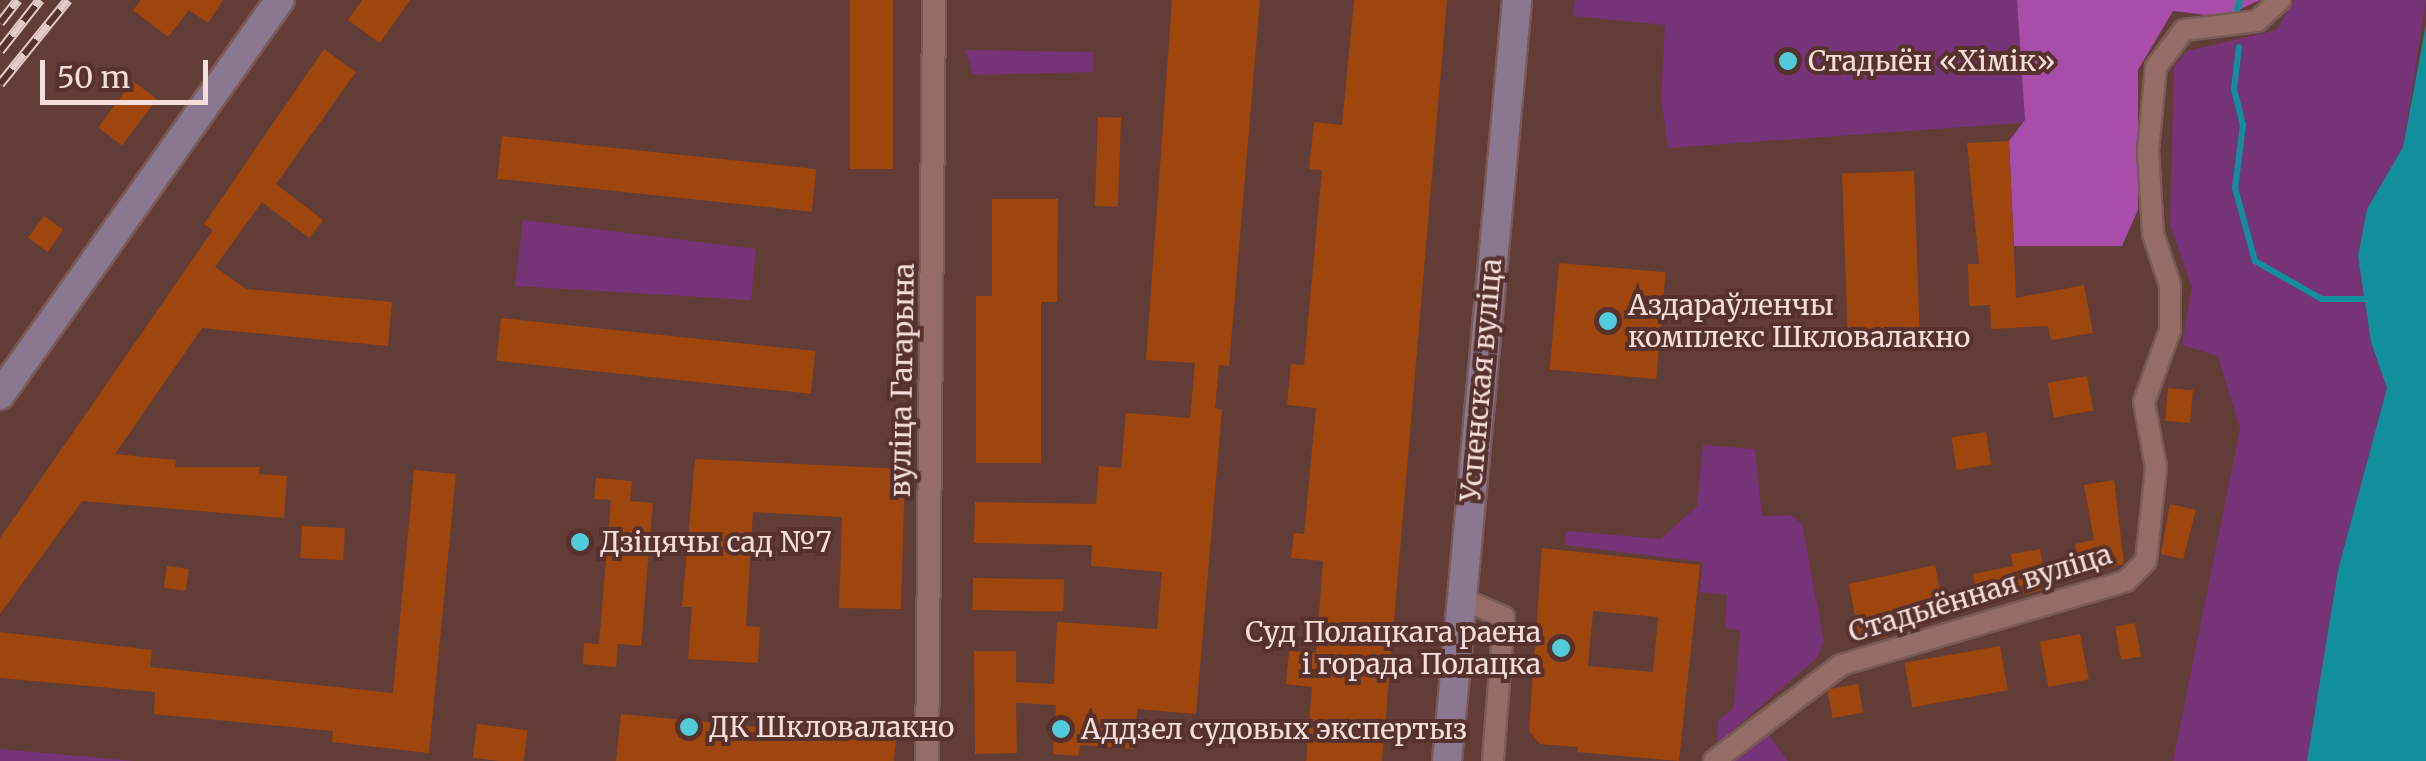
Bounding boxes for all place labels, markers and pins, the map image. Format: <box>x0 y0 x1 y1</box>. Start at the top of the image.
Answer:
place label: Стадыён «Хімік» <box>1808 44 2055 78</box>
marker: Стадыён «Хімік» <box>1777 50 1799 72</box>
place label: Аздараўленчы комплекс Шкловалакно <box>1628 288 1970 354</box>
marker: Аздараўленчы комплекс Шкловалакно <box>1597 310 1619 332</box>
place label: Дзіцячы сад №7 <box>600 525 832 559</box>
marker: Дзіцячы сад №7 <box>569 531 591 553</box>
place label: Суд Полацкага раена і горада Полацка <box>1245 615 1541 681</box>
marker: Суд Полацкага раена і горада Полацка <box>1550 637 1572 659</box>
place label: ДК Шкловалакно <box>709 710 954 744</box>
place label: Аддзел судовых экспертыз <box>1081 712 1467 746</box>
marker: ДК Шкловалакно <box>678 716 700 738</box>
marker: Аддзел судовых экспертыз <box>1050 718 1072 740</box>

